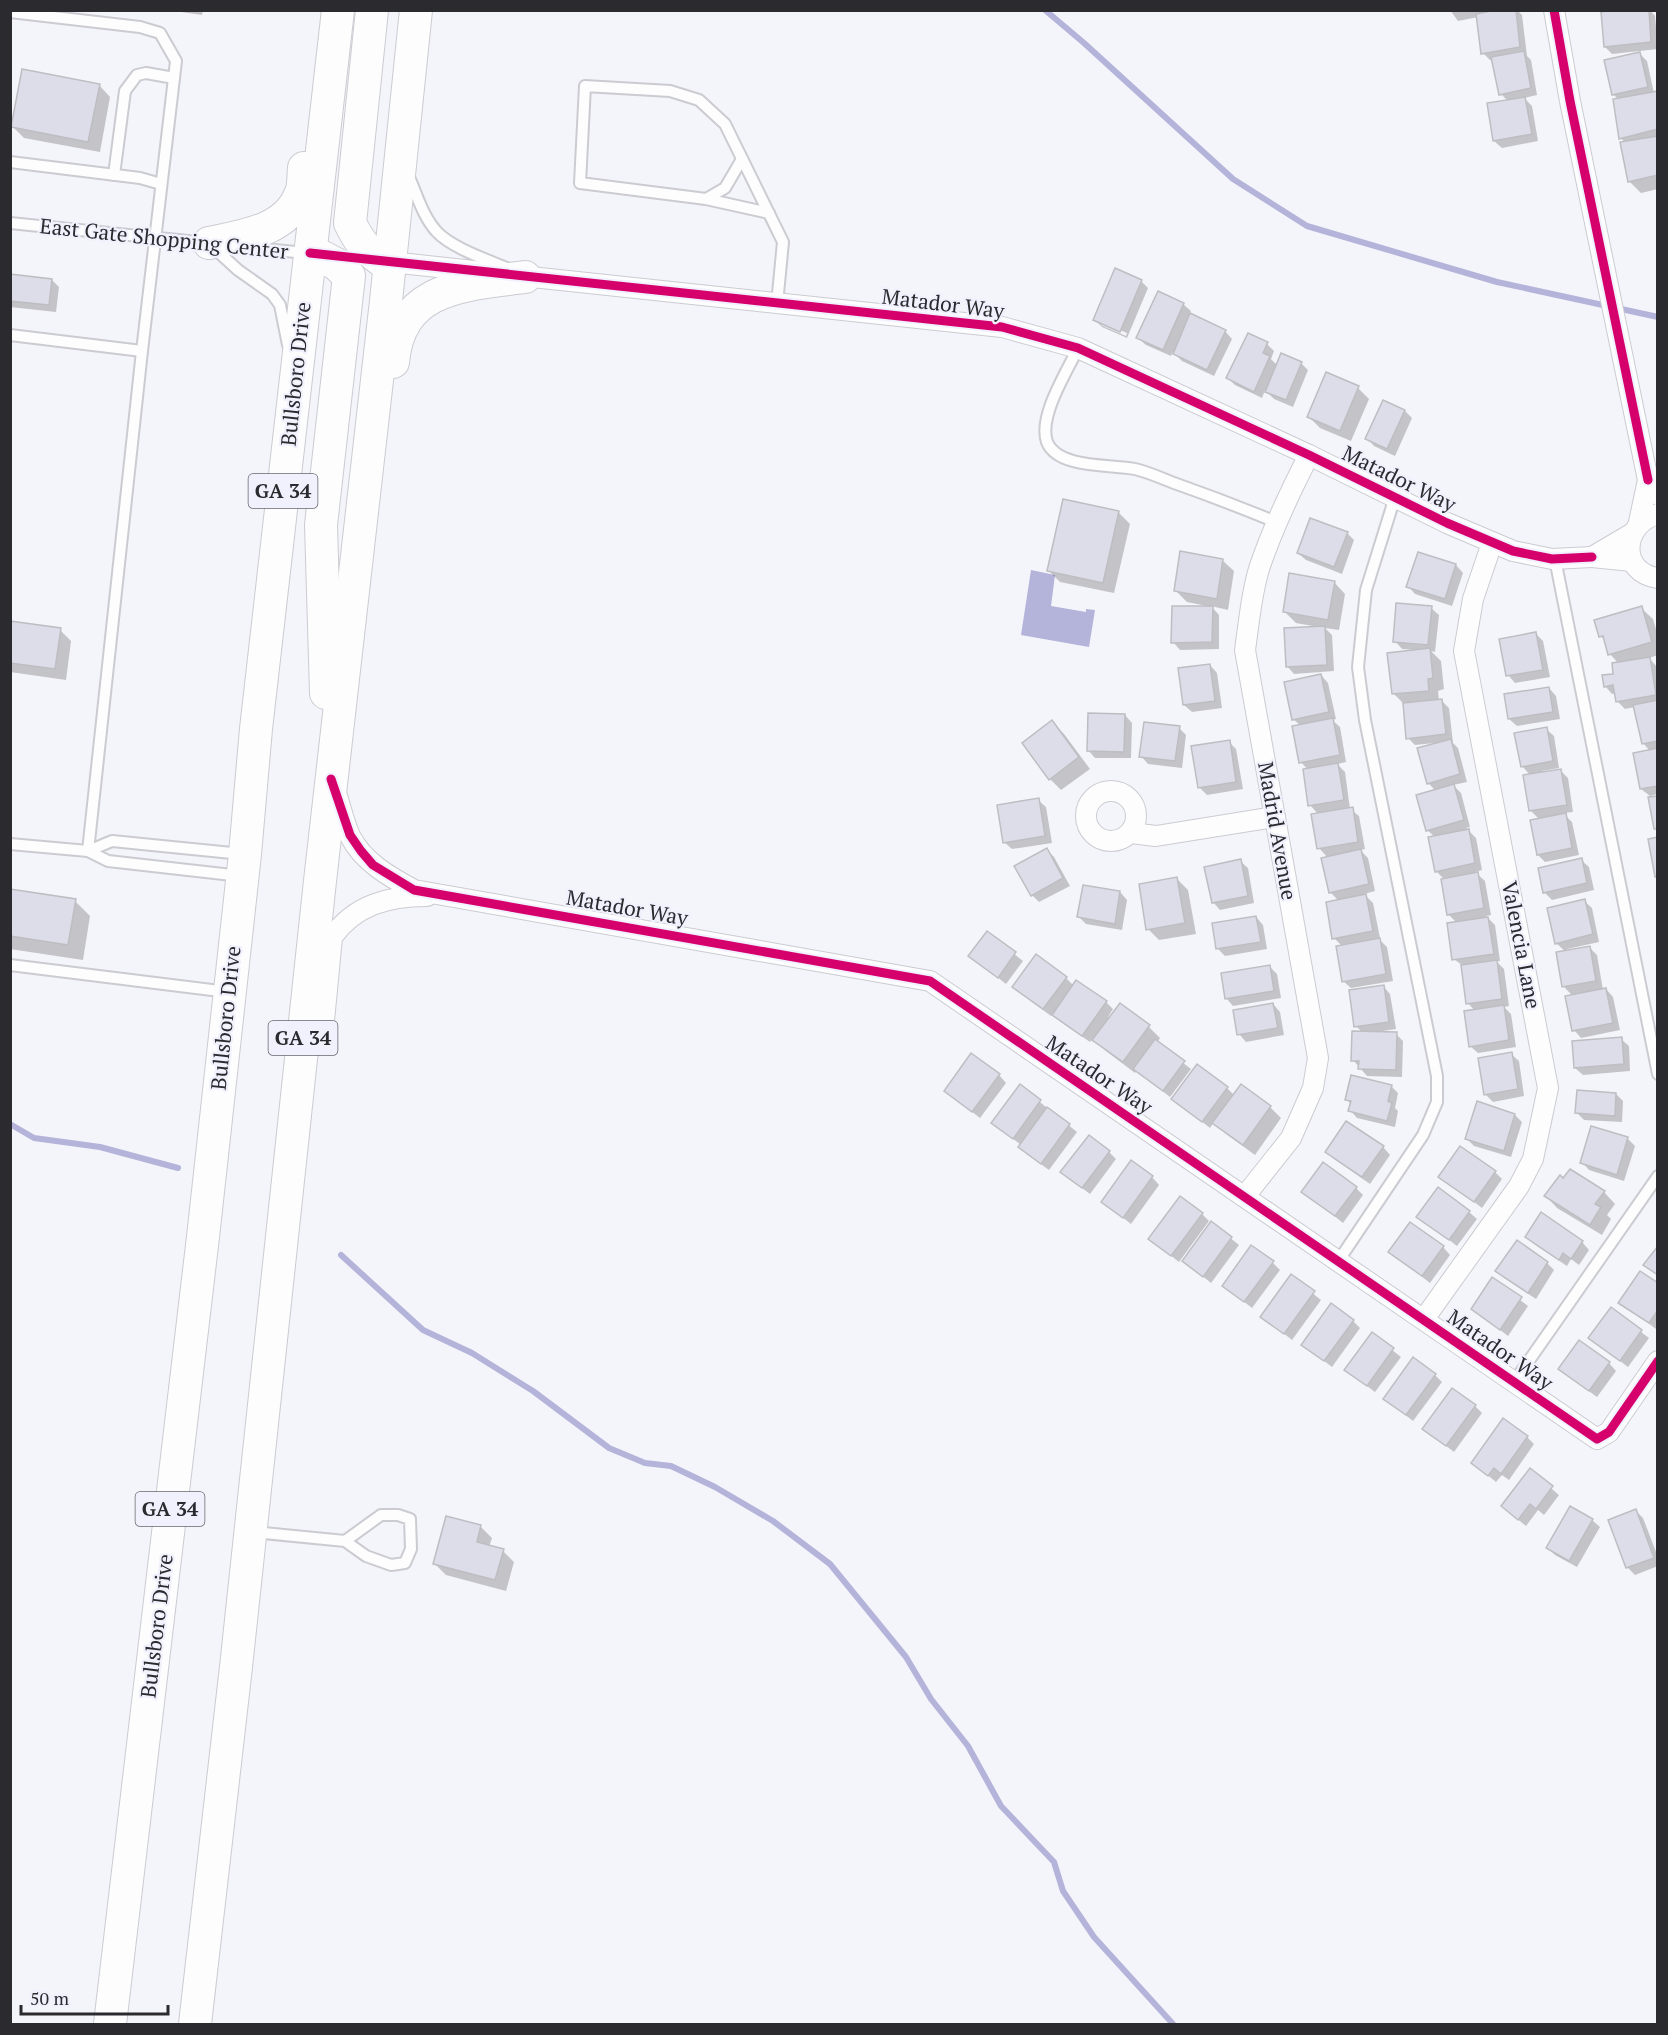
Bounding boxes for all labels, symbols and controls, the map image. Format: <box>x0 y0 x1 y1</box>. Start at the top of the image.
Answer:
street label: East Gate Shopping Center <box>38 211 290 265</box>
street label: Matador Way <box>880 282 1006 324</box>
street label: Bullsboro Drive <box>274 301 316 447</box>
street label: Matador Way <box>1338 439 1461 518</box>
road number: GA 34 <box>248 474 318 508</box>
street label: Madrid Avenue <box>1252 759 1304 902</box>
street label: Valencia Lane <box>1496 879 1548 1011</box>
street label: Matador Way <box>564 883 691 932</box>
street label: Bullsboro Drive <box>204 945 246 1091</box>
road number: GA 34 <box>268 1021 338 1055</box>
street label: Matador Way <box>1041 1028 1159 1120</box>
street label: Matador Way <box>1442 1302 1559 1396</box>
road number: GA 34 <box>136 1492 204 1526</box>
street label: Bullsboro Drive <box>133 1552 179 1699</box>
scale bar <box>21 1978 168 2016</box>
text: 50 m <box>30 1986 70 2010</box>

